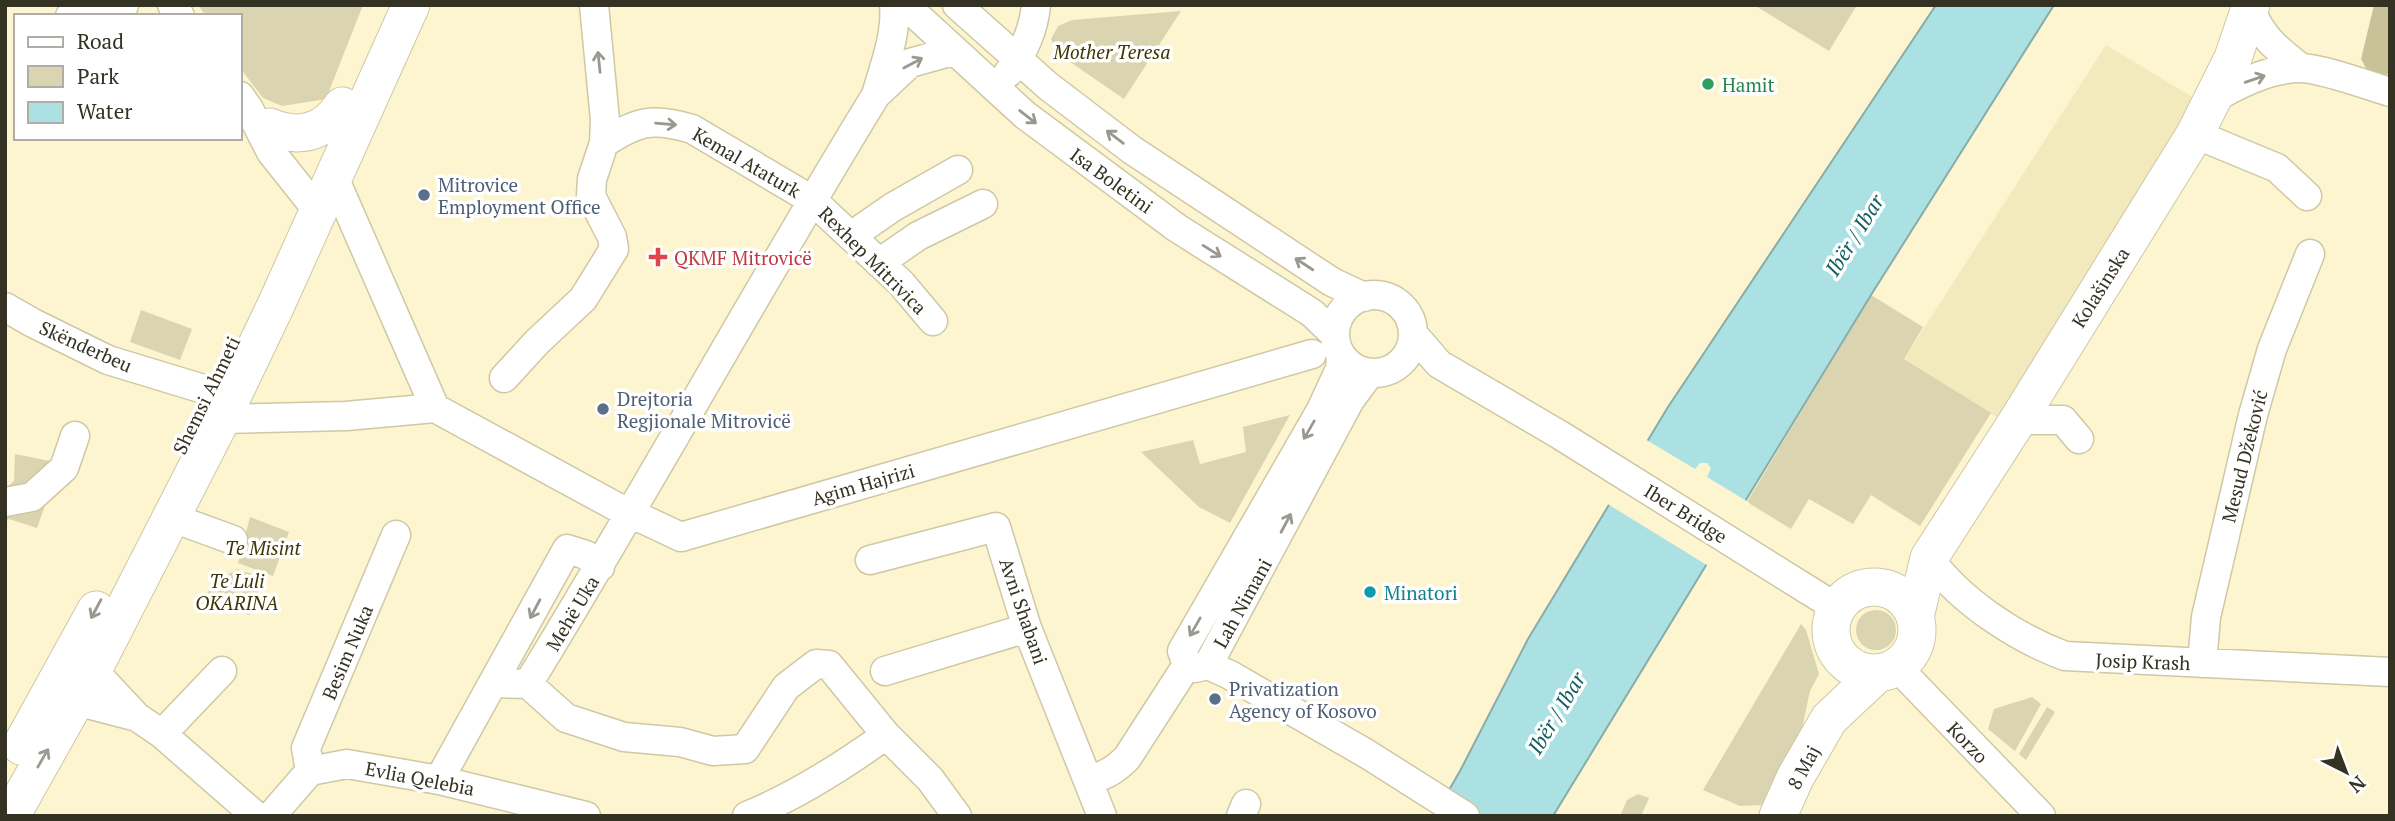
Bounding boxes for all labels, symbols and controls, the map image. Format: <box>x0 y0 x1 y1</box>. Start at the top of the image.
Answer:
legend <box>14 14 242 140</box>
text: Road <box>77 27 124 55</box>
park label: Mother Teresa <box>1053 39 1170 64</box>
one-way arrow <box>592 52 605 74</box>
one-way arrow <box>903 56 923 70</box>
text: Park <box>77 62 119 90</box>
place label: Hamit <box>1722 72 1775 97</box>
one-way arrow <box>2244 72 2266 85</box>
marker: Hamit <box>1700 76 1716 92</box>
text: Water <box>77 97 132 125</box>
one-way arrow <box>1019 110 1037 125</box>
one-way arrow <box>654 118 677 131</box>
street label: Kemal Ataturk <box>689 121 806 203</box>
one-way arrow <box>1106 130 1125 145</box>
street label: Isa Boletini <box>1066 142 1158 218</box>
place label: Mitrovice Employment Office <box>438 172 601 219</box>
marker: Mitrovice Employment Office <box>416 187 432 203</box>
water label: Ibër / Ibar <box>1818 188 1890 282</box>
street label: Rexhep Mitrivica <box>814 201 933 320</box>
street label: Kolašinska <box>2066 242 2135 332</box>
one-way arrow <box>1202 244 1222 258</box>
place label: QKMF Mitrovicë <box>674 245 812 270</box>
marker: QKMF Mitrovicë <box>648 247 668 267</box>
one-way arrow <box>1295 257 1314 272</box>
street label: Skënderbeu <box>36 314 136 378</box>
street label: Shemsi Ahmeti <box>167 332 245 458</box>
place label: Drejtoria Regjionale Mitrovicë <box>617 386 791 433</box>
street label: Mesud Džeković <box>2215 387 2273 525</box>
marker: Drejtoria Regjionale Mitrovicë <box>595 401 611 417</box>
one-way arrow <box>1302 420 1316 440</box>
street label: Agim Hajrizi <box>809 457 917 511</box>
street label: Iber Bridge <box>1640 478 1732 548</box>
one-way arrow <box>1279 513 1293 533</box>
park label: Te Misint <box>225 535 301 560</box>
street label: Lah Nimani <box>1207 554 1277 652</box>
street label: Avni Shabani <box>994 555 1054 667</box>
park label: Te Luli OKARINA <box>195 568 279 615</box>
street label: Mehë Uka <box>540 570 604 655</box>
place label: Minatori <box>1384 580 1458 605</box>
marker: Minatori <box>1362 584 1378 600</box>
one-way arrow <box>89 598 103 618</box>
one-way arrow <box>528 598 541 619</box>
street label: Besim Nuka <box>316 601 378 703</box>
one-way arrow <box>1188 617 1202 637</box>
street label: Josip Krash <box>2095 647 2191 675</box>
water label: Ibër / Ibar <box>1520 666 1592 760</box>
place label: Privatization Agency of Kosovo <box>1229 676 1377 723</box>
marker: Privatization Agency of Kosovo <box>1207 691 1223 707</box>
street label: Korzo <box>1942 716 1994 768</box>
north arrow <box>2311 737 2381 807</box>
street label: 8 Maj <box>1781 741 1825 793</box>
one-way arrow <box>36 749 50 769</box>
street label: Evlia Qelebia <box>363 755 477 801</box>
text: N <box>2344 771 2371 800</box>

